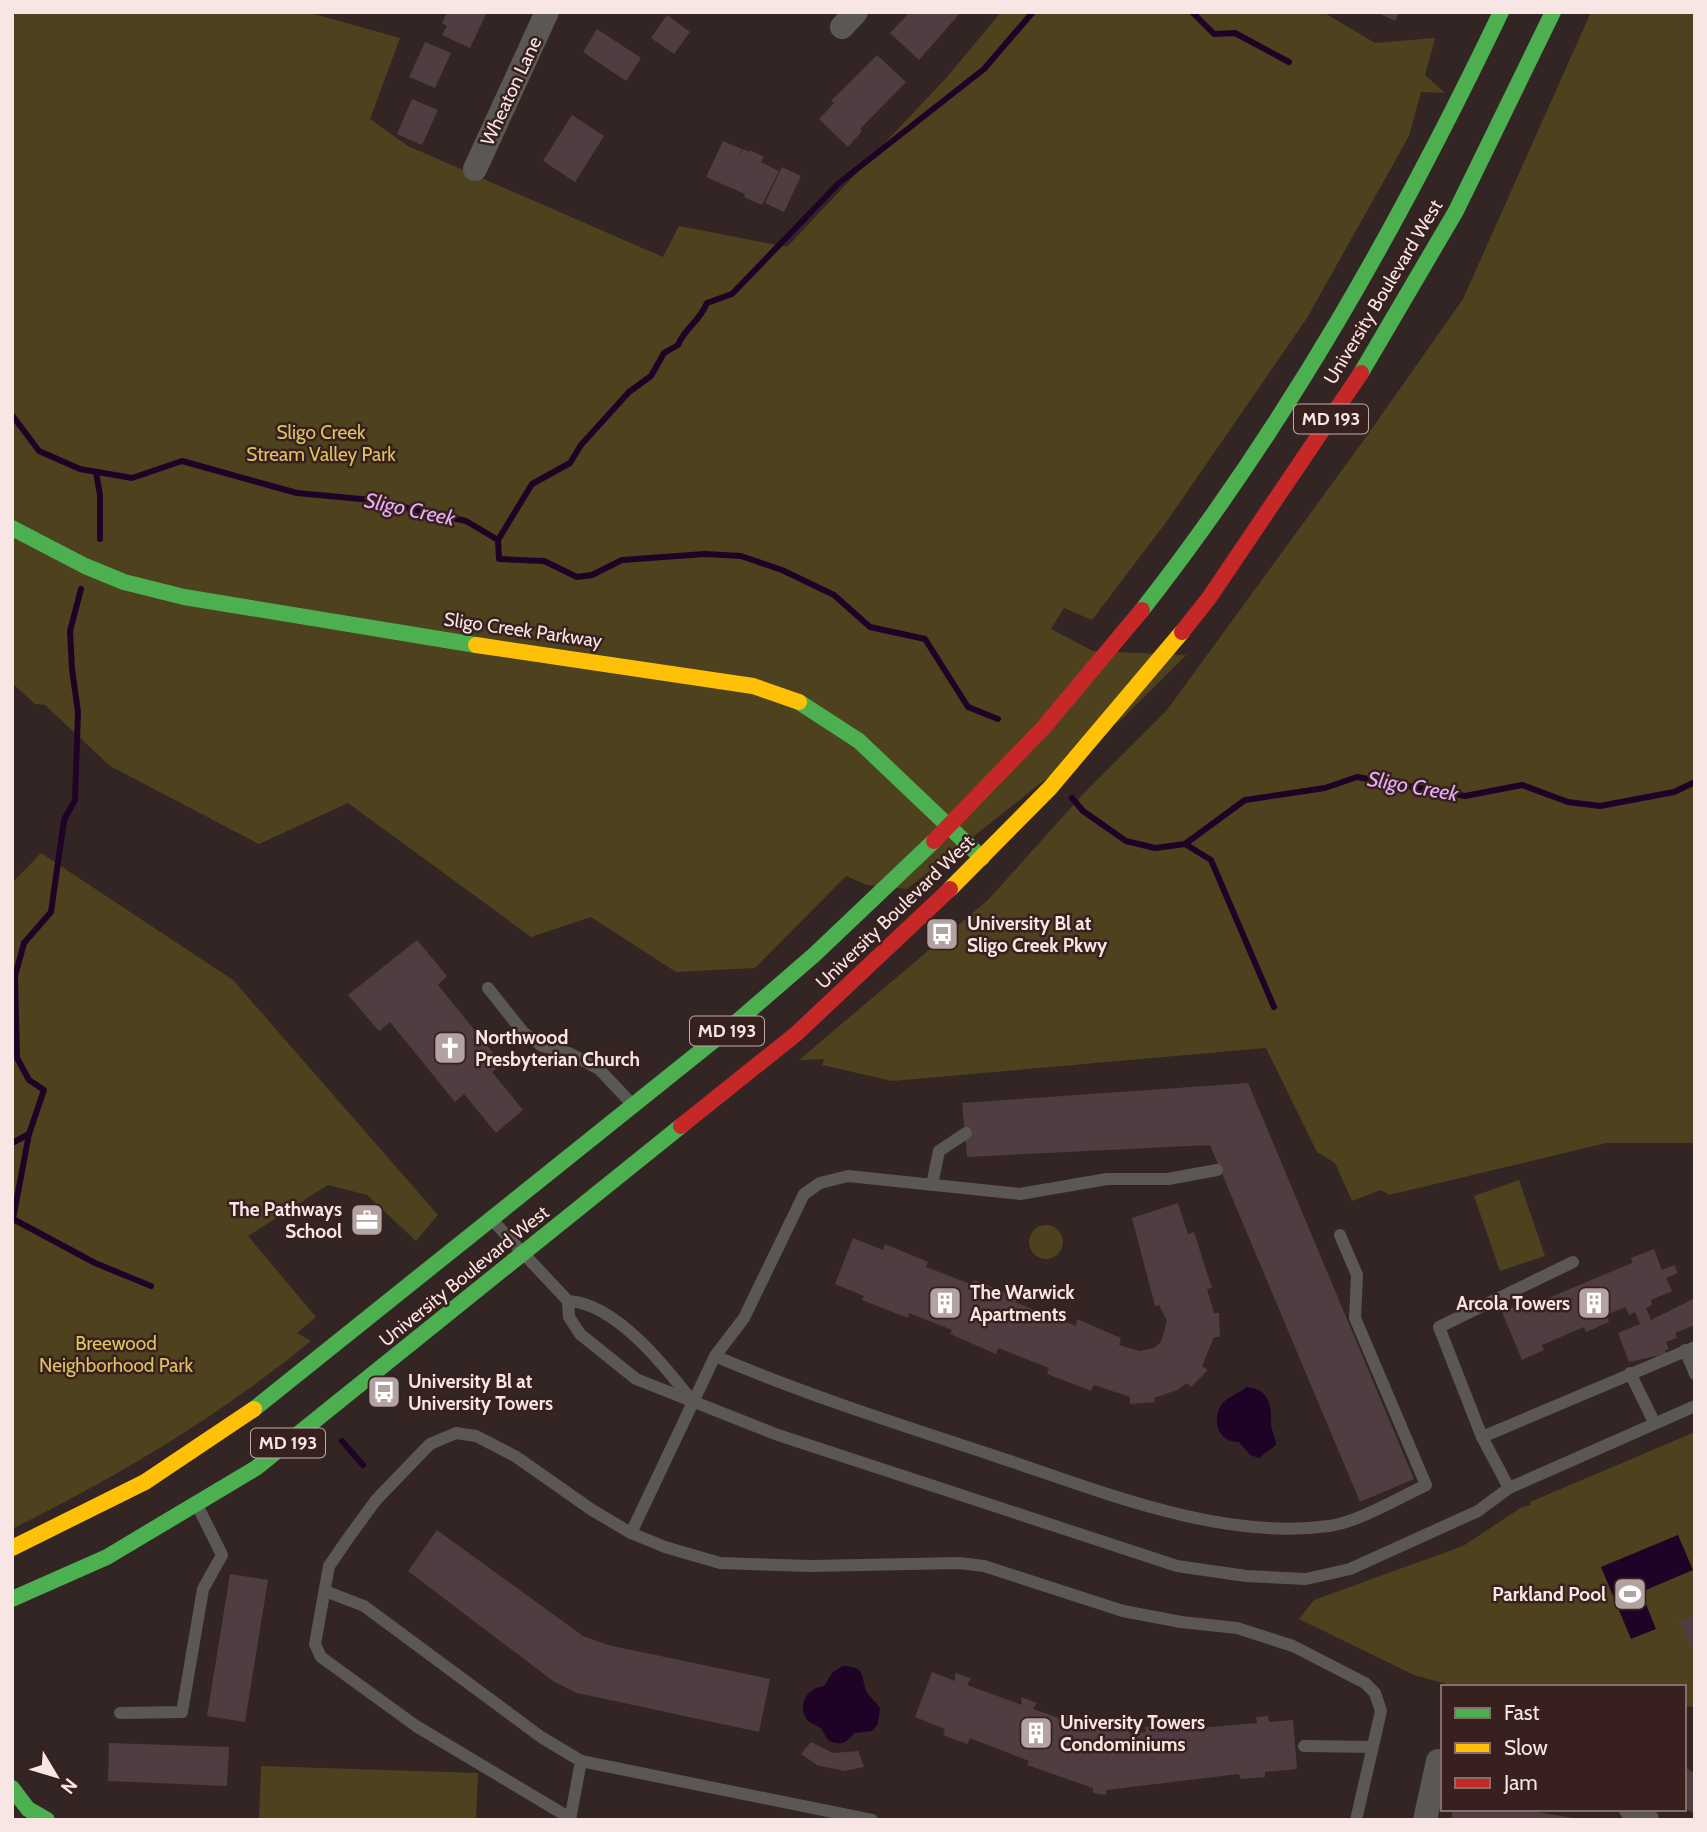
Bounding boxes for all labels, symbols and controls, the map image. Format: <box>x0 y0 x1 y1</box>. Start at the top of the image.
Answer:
street label: Wheaton Lane <box>476 33 546 149</box>
street label: University Boulevard West <box>1319 195 1448 388</box>
road number: MD 193 <box>1294 404 1368 433</box>
park label: Sligo Creek Stream Valley Park <box>246 421 396 466</box>
water label: Sligo Creek <box>363 487 458 531</box>
street label: Sligo Creek Parkway <box>442 608 604 653</box>
water label: Sligo Creek <box>1366 766 1461 806</box>
street label: University Boulevard West <box>811 830 979 994</box>
place label: University Bl at Sligo Creek Pkwy <box>967 912 1108 957</box>
bus stop icon: University Bl at Sligo Creek Pkwy <box>923 915 961 953</box>
road number: MD 193 <box>690 1016 764 1046</box>
place label: Northwood Presbyterian Church <box>475 1026 640 1071</box>
church icon: Northwood Presbyterian Church <box>431 1029 469 1067</box>
place label: The Pathways School <box>229 1198 342 1243</box>
street label: University Boulevard West <box>375 1200 554 1351</box>
office icon: The Pathways School <box>348 1201 386 1239</box>
place label: The Warwick Apartments <box>970 1281 1075 1326</box>
building icon: The Warwick Apartments <box>926 1284 964 1322</box>
building icon: Arcola Towers <box>1575 1284 1613 1322</box>
place label: Arcola Towers <box>1456 1292 1570 1315</box>
park label: Breewood Neighborhood Park <box>39 1332 193 1377</box>
place label: University Bl at University Towers <box>408 1370 553 1415</box>
bus stop icon: University Bl at University Towers <box>365 1373 403 1411</box>
road number: MD 193 <box>251 1428 325 1458</box>
sports icon: Parkland Pool <box>1611 1575 1649 1613</box>
place label: Parkland Pool <box>1492 1583 1606 1606</box>
legend <box>1441 1685 1686 1811</box>
text: Fast <box>1504 1700 1540 1725</box>
place label: University Towers Condominiums <box>1060 1711 1205 1756</box>
building icon: University Towers Condominiums <box>1017 1714 1055 1752</box>
text: Slow <box>1504 1735 1548 1760</box>
north arrow <box>21 1741 91 1811</box>
text: Jam <box>1503 1770 1538 1795</box>
text: N <box>56 1774 82 1799</box>

